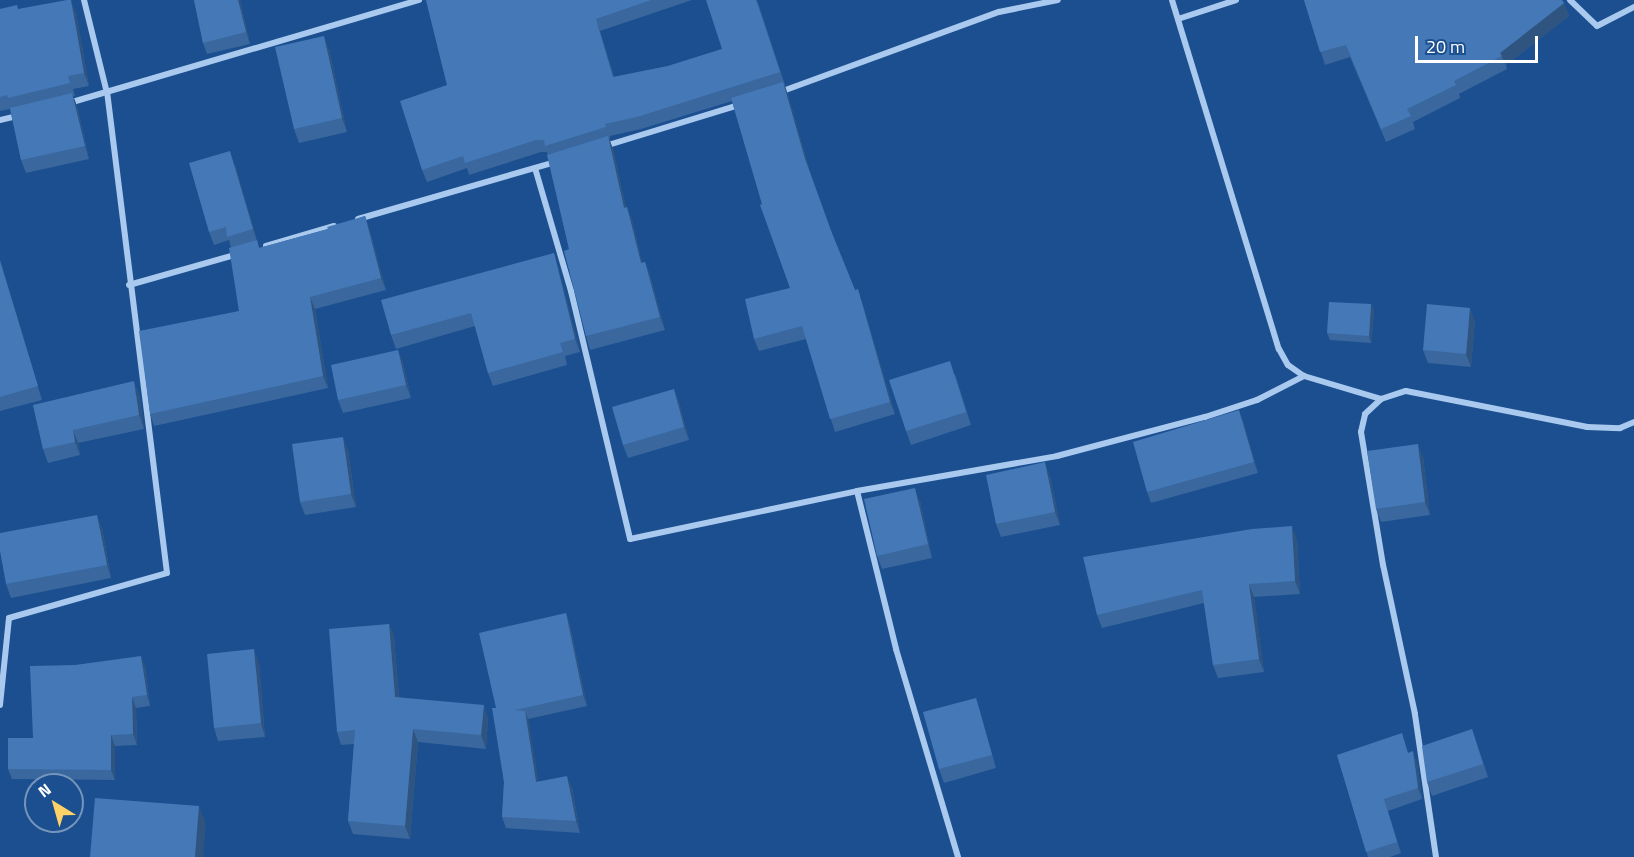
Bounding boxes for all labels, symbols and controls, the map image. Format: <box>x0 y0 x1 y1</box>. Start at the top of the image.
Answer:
scale bar <box>1418 24 1541 62</box>
text: 20 m <box>1426 33 1465 60</box>
north arrow <box>24 773 84 833</box>
text: N <box>33 777 56 803</box>

